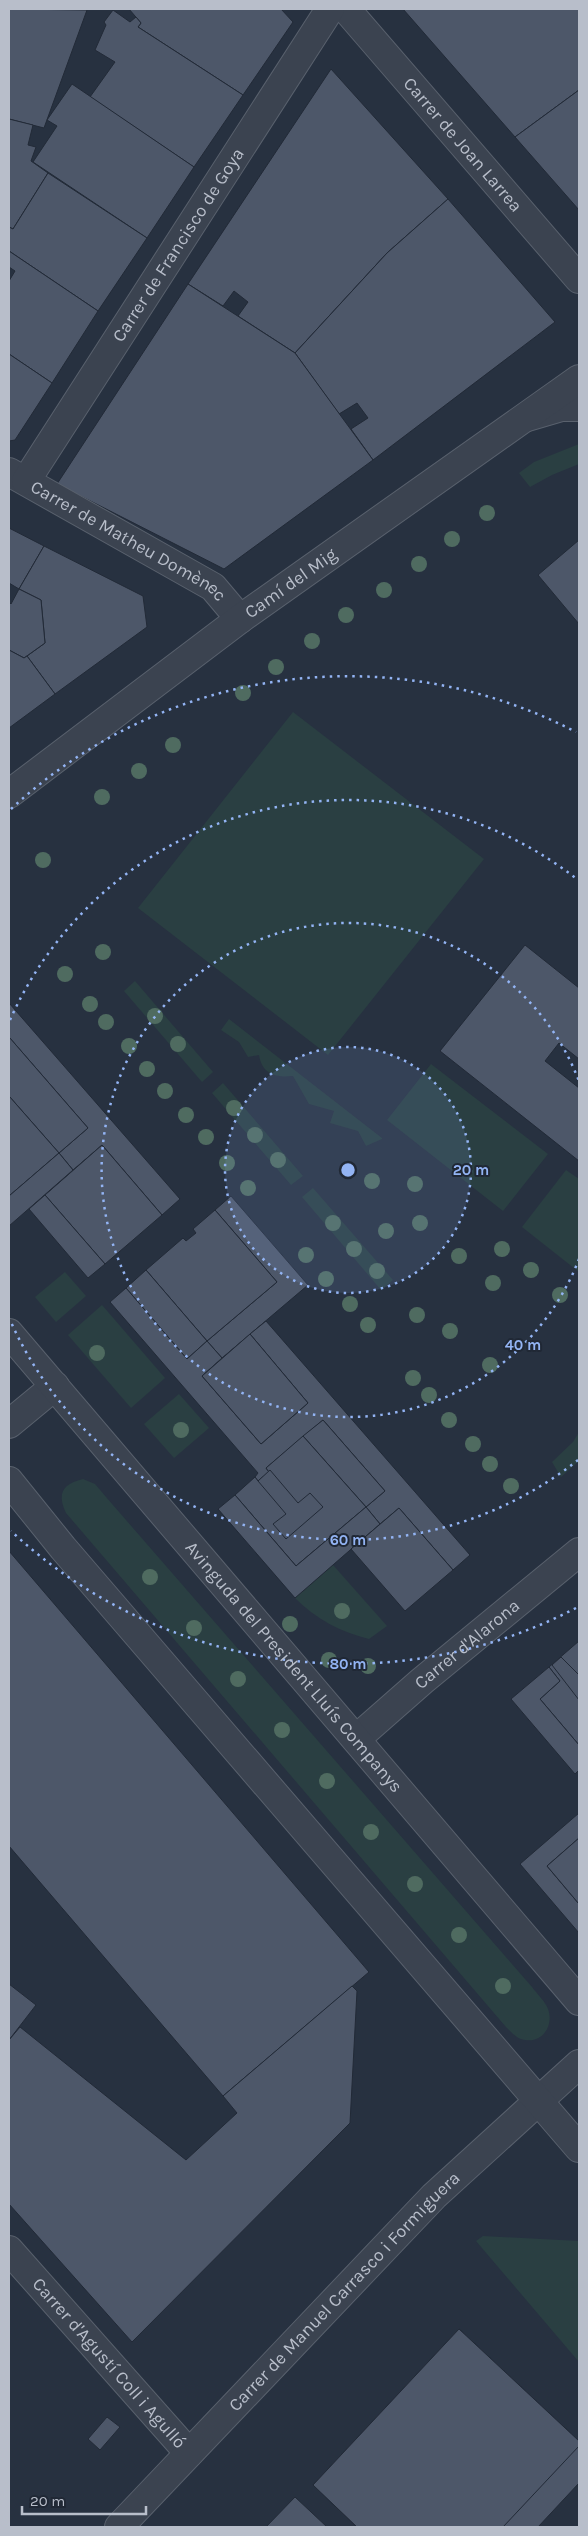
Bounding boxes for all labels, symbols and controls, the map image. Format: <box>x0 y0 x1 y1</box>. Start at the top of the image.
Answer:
street label: Carrer de Joan Larrea <box>399 73 527 216</box>
street label: Carrer de Francisco de Goya <box>108 144 249 346</box>
street label: Carrer de Matheu Domènec <box>27 475 231 606</box>
street label: Camí del Mig <box>241 543 341 623</box>
centre of rings <box>339 1161 357 1179</box>
text: 20 m <box>453 1161 489 1179</box>
text: 40 m <box>505 1336 541 1354</box>
text: 60 m <box>330 1531 366 1549</box>
street label: Avinguda del President Lluís Companys <box>181 1537 407 1797</box>
street label: Carrer d'Alarona <box>410 1594 524 1694</box>
text: 80 m <box>329 1655 367 1673</box>
street label: Carrer de Manuel Carrasco i Formiguera <box>224 2167 465 2416</box>
street label: Carrer d'Agustí Coll i Agulló <box>28 2273 191 2453</box>
scale bar <box>22 2484 146 2516</box>
text: 20 m <box>30 2492 65 2510</box>

